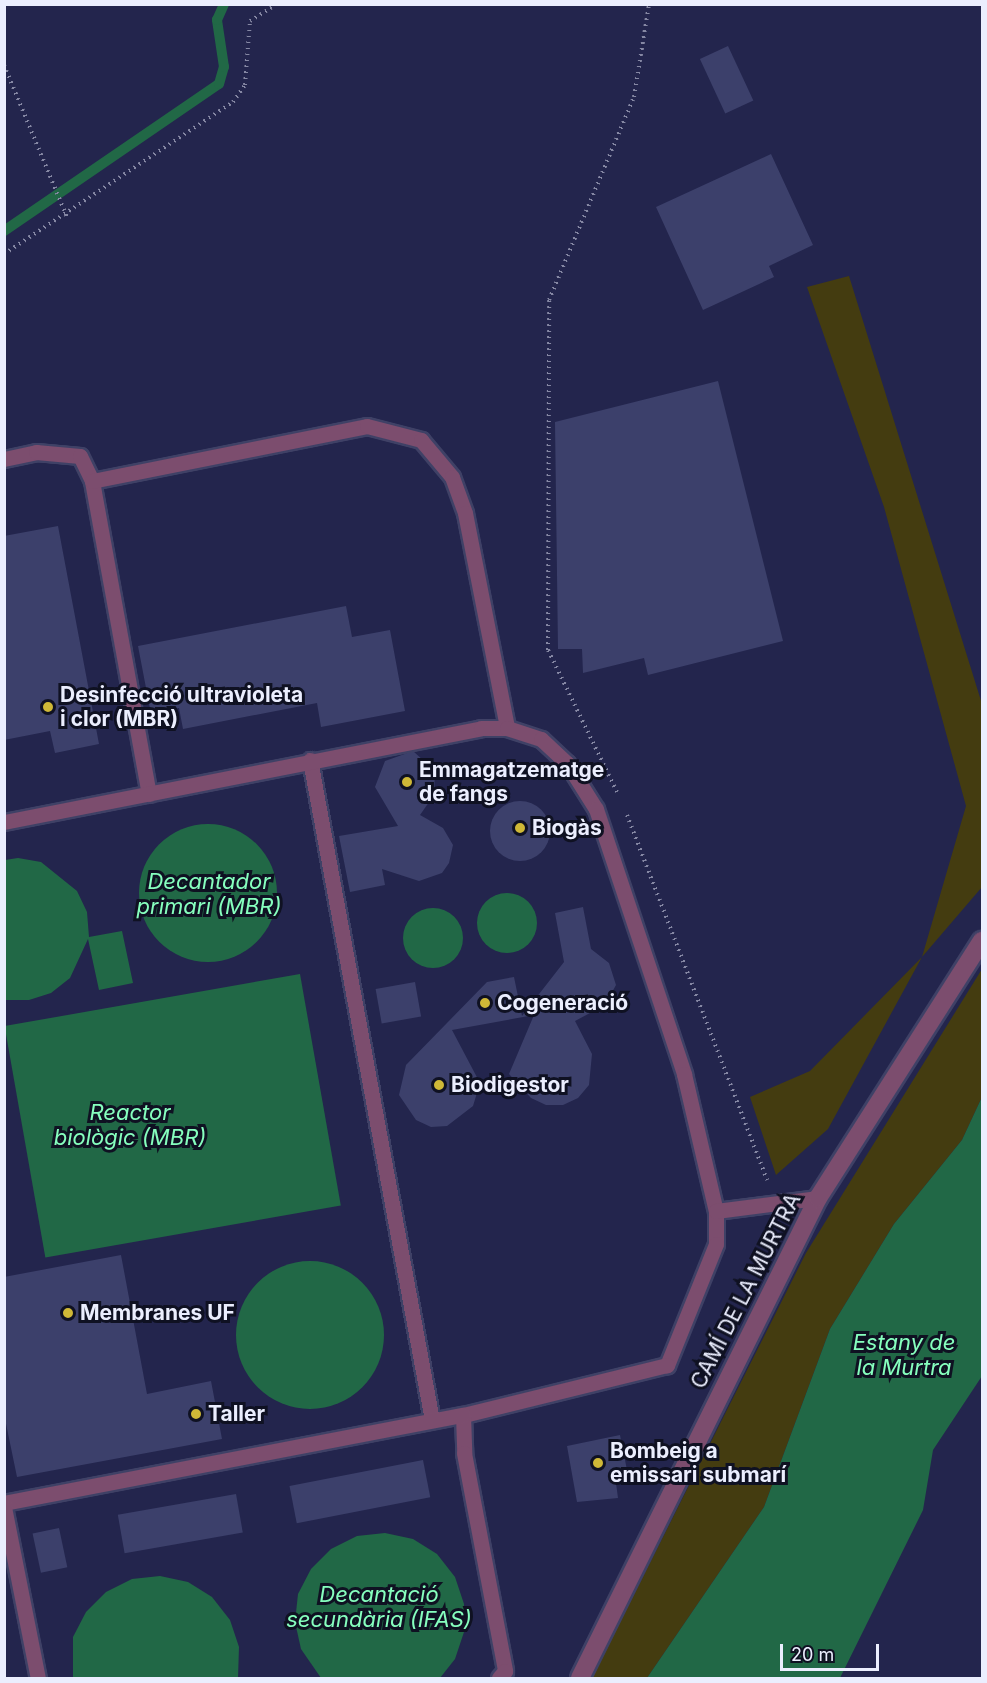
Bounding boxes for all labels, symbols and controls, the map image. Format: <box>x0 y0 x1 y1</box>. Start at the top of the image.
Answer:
place label: Desinfecció ultravioleta i clor (MBR) <box>60 682 303 732</box>
marker: Desinfecció ultravioleta i clor (MBR) <box>41 700 55 714</box>
place label: Emmagatzematge de fangs <box>419 757 604 807</box>
marker: Emmagatzematge de fangs <box>400 775 414 789</box>
place label: Biogàs <box>532 815 602 841</box>
marker: Biogàs <box>513 821 527 835</box>
water label: Decantador primari (MBR) <box>137 868 281 920</box>
place label: Cogeneració <box>497 990 628 1016</box>
marker: Cogeneració <box>478 996 492 1010</box>
place label: Biodigestor <box>451 1072 569 1098</box>
marker: Biodigestor <box>432 1078 446 1092</box>
water label: Reactor biològic (MBR) <box>54 1099 206 1150</box>
street label: CAMÍ DE LA MURTRA <box>686 1189 806 1393</box>
place label: Membranes UF <box>80 1300 235 1326</box>
marker: Membranes UF <box>61 1306 75 1320</box>
water label: Estany de la Murtra <box>853 1329 955 1380</box>
place label: Taller <box>208 1401 265 1427</box>
marker: Taller <box>189 1407 203 1421</box>
place label: Bombeig a emissari submarí <box>610 1438 786 1488</box>
marker: Bombeig a emissari submarí <box>591 1456 605 1470</box>
water label: Decantació secundària (IFAS) <box>286 1581 472 1633</box>
scale bar <box>783 1632 882 1670</box>
text: 20 m <box>791 1644 834 1665</box>

